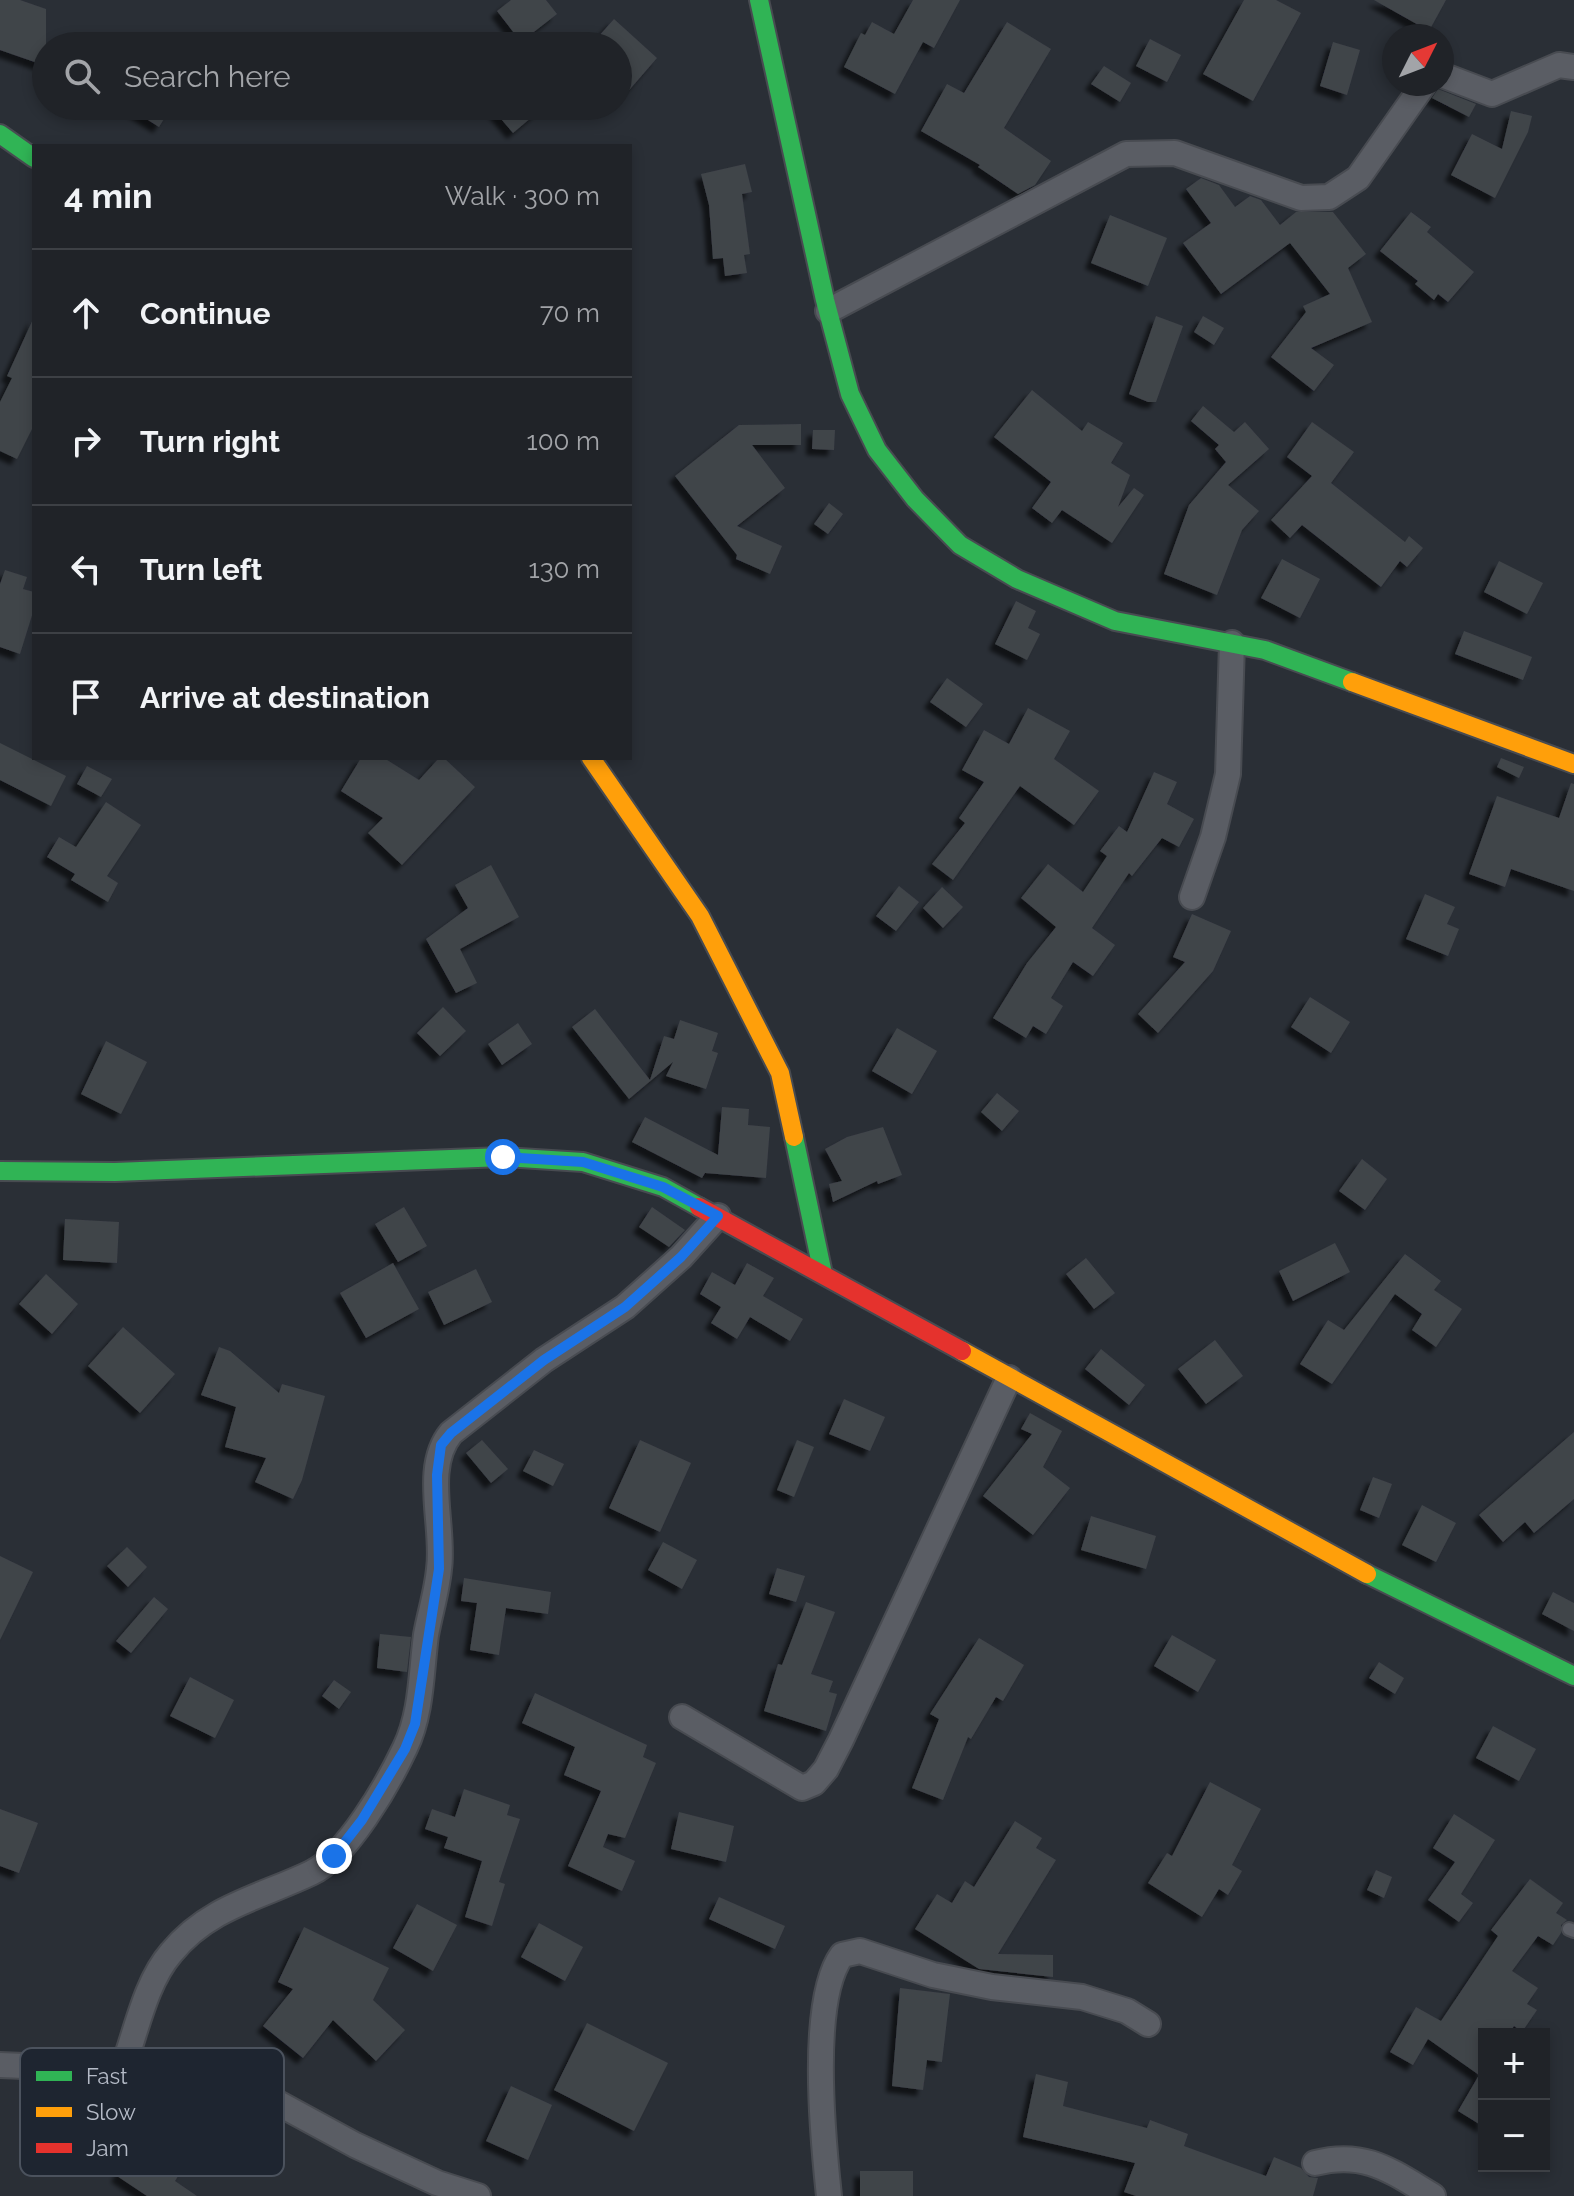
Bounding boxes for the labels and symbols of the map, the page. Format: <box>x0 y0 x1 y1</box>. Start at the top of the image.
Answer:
north arrow <box>1382 24 1454 96</box>
route start <box>485 1139 521 1175</box>
route end <box>316 1838 352 1874</box>
legend <box>20 2048 284 2176</box>
text: Fast <box>86 2063 128 2089</box>
text: Slow <box>86 2099 136 2125</box>
text: Jam <box>86 2135 129 2161</box>

